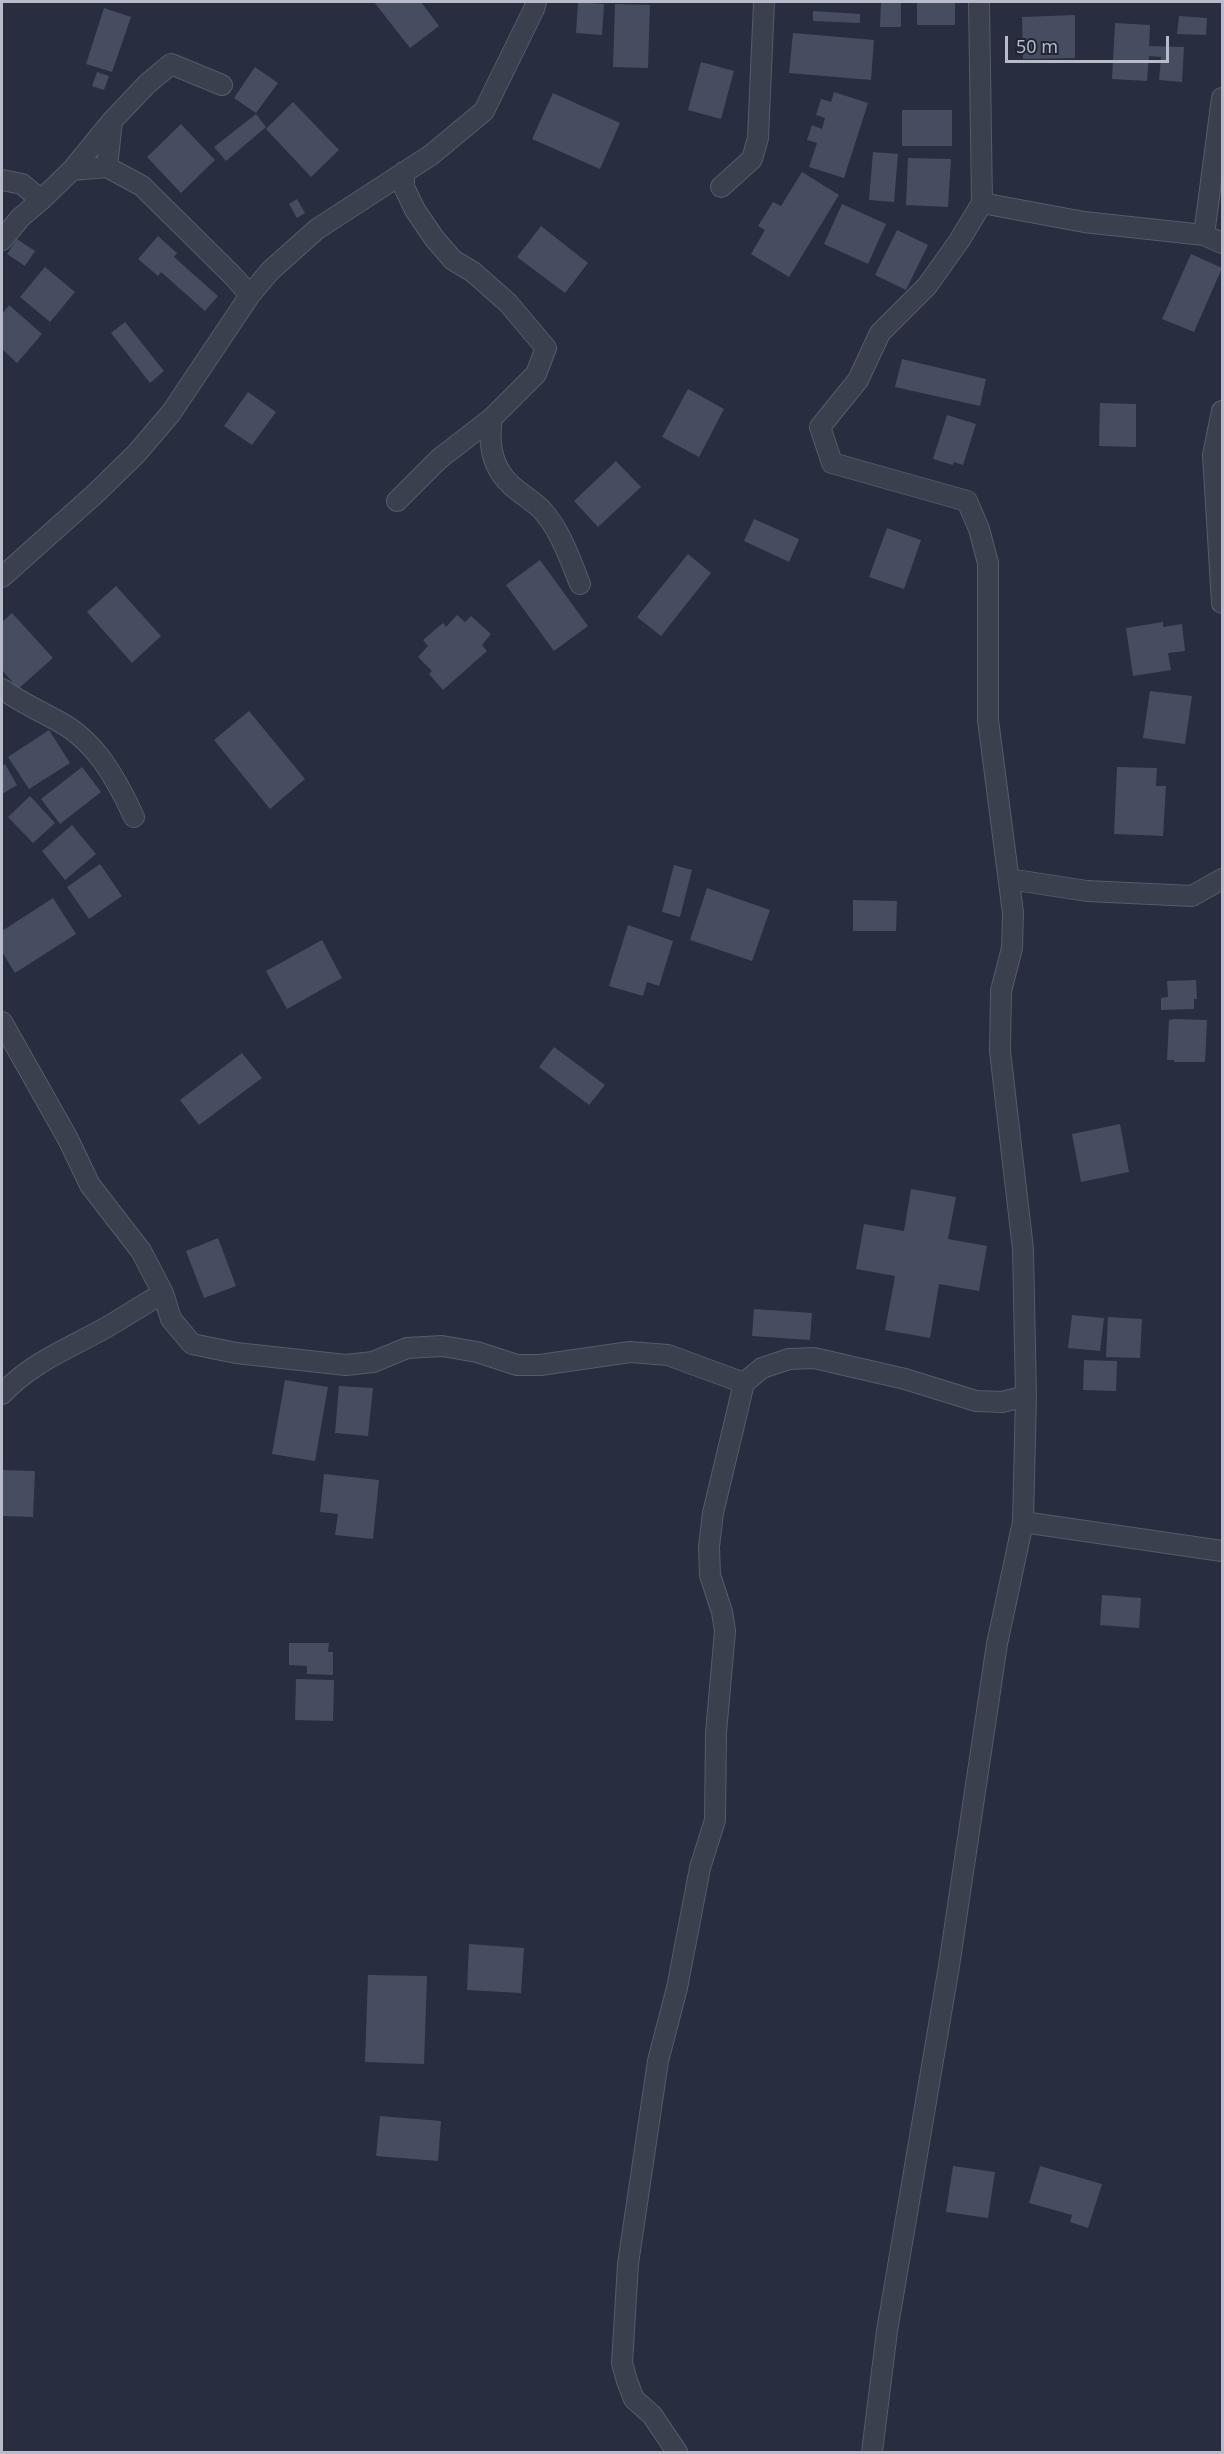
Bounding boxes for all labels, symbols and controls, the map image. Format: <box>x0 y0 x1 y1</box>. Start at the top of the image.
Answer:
scale bar <box>1008 24 1172 62</box>
text: 50 m <box>1016 34 1058 58</box>

